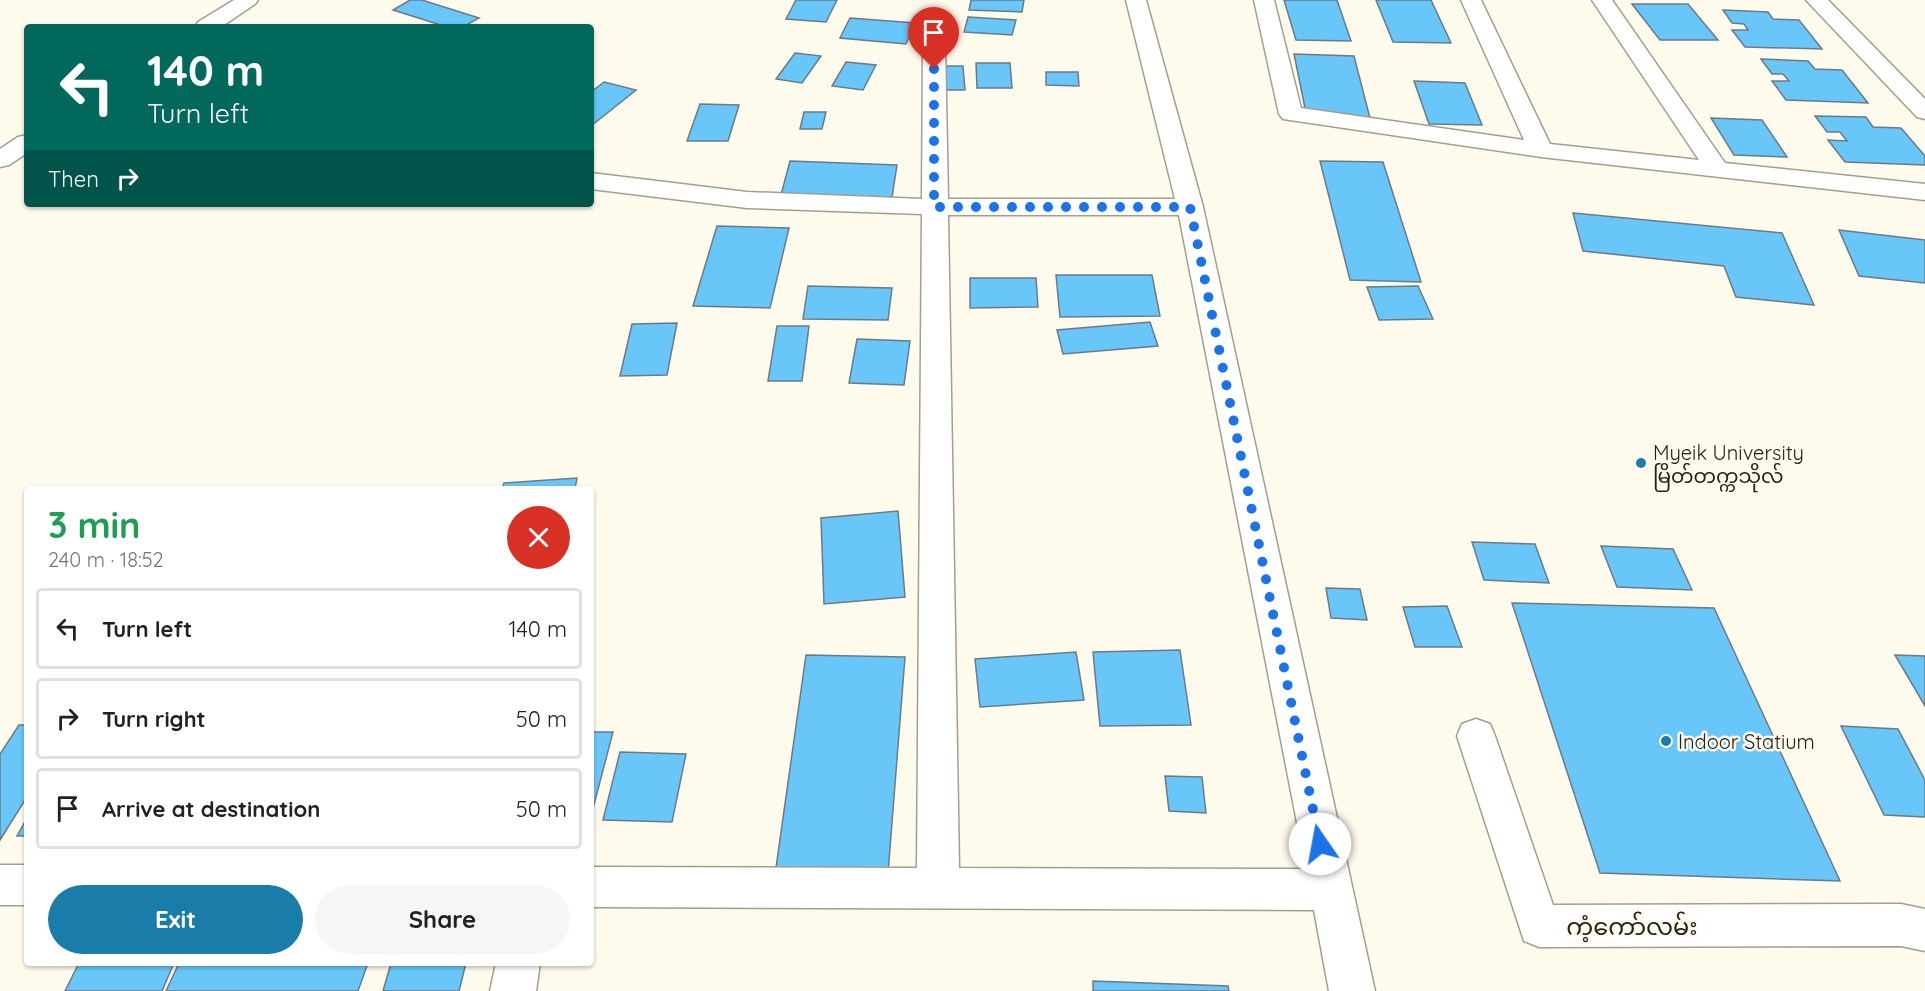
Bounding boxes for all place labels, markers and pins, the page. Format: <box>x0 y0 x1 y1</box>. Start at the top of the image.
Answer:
pin <box>908 7 959 69</box>
place label: Myeik University မြိတ်တက္ကသိုလ် <box>1653 440 1804 493</box>
marker: Myeik University မြိတ်တက္ကသိုလ် <box>1634 456 1648 470</box>
place label: Indoor Statium <box>1678 729 1815 754</box>
marker: Indoor Statium <box>1659 734 1673 748</box>

